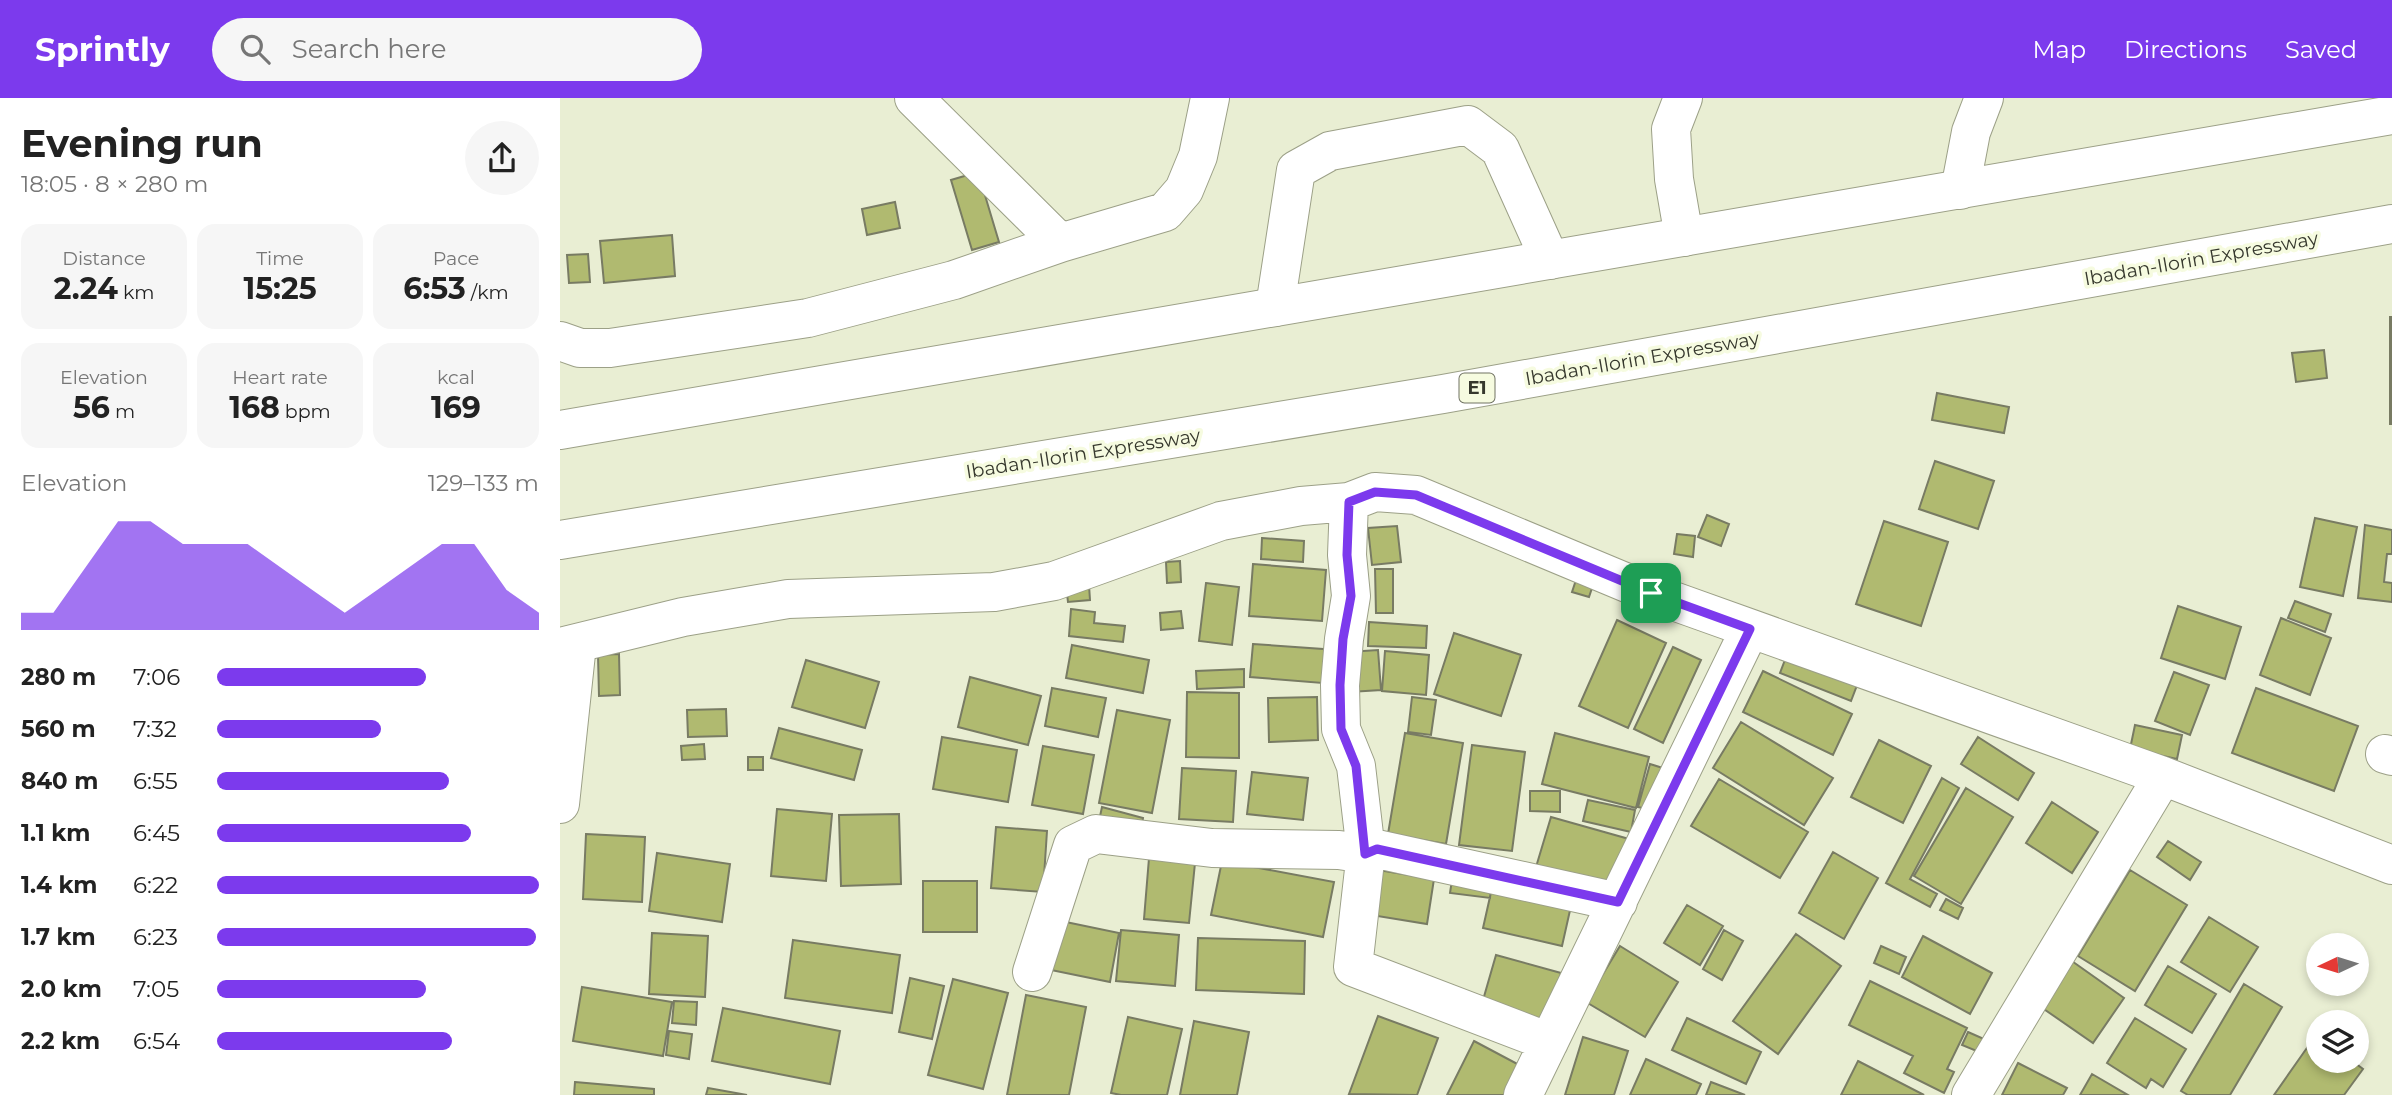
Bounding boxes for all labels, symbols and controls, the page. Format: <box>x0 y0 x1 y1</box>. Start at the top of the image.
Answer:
search box <box>212 18 702 81</box>
text: Sprintly <box>35 29 170 69</box>
icon: search <box>236 30 274 68</box>
text: Search here <box>292 33 446 65</box>
text: Map <box>2033 35 2086 64</box>
text: Directions <box>2124 35 2247 64</box>
text: Saved <box>2285 35 2357 64</box>
text: Evening run <box>21 120 263 167</box>
button: share <box>465 121 539 195</box>
text: 18:05 · 8 × 280 m <box>21 170 208 198</box>
street label: Ibadan-Ilorin Expressway <box>2082 226 2321 290</box>
text: Distance <box>62 247 146 270</box>
text: Time <box>256 247 304 270</box>
text: Pace <box>433 247 479 270</box>
text: 2.24 <box>54 270 118 307</box>
text: 15:25 <box>243 270 317 307</box>
text: 6:53 <box>403 270 466 307</box>
text: km <box>118 281 154 304</box>
text: /km <box>466 281 509 304</box>
street label: Ibadan-Ilorin Expressway <box>1523 326 1762 390</box>
text: Elevation <box>60 366 148 389</box>
text: Heart rate <box>232 366 328 389</box>
text: kcal <box>437 366 475 389</box>
road number: E1 <box>1460 374 1494 402</box>
text: 56 <box>73 389 110 426</box>
text: 168 <box>229 389 280 426</box>
text: 169 <box>431 389 481 426</box>
text: m <box>110 400 135 423</box>
text: bpm <box>280 400 331 423</box>
street label: Ibadan-Ilorin Expressway <box>964 423 1203 483</box>
text: Elevation <box>21 469 127 497</box>
text: 129–133 m <box>428 469 539 497</box>
pin <box>1621 563 1681 623</box>
icon: arrive <box>1632 574 1670 612</box>
text: 280 m <box>21 663 96 691</box>
text: 7:06 <box>133 663 180 691</box>
text: 560 m <box>21 715 96 743</box>
text: 7:32 <box>133 715 177 743</box>
text: 840 m <box>21 767 98 795</box>
text: 6:55 <box>133 767 178 795</box>
text: 1.1 km <box>21 819 90 847</box>
text: 6:45 <box>133 819 180 847</box>
text: 1.4 km <box>21 871 98 899</box>
text: 6:22 <box>133 871 178 899</box>
text: 1.7 km <box>21 923 96 951</box>
text: 6:23 <box>133 923 178 951</box>
north arrow <box>2306 933 2370 996</box>
map controls <box>2306 933 2369 1073</box>
text: 2.0 km <box>21 975 102 1003</box>
text: 7:05 <box>133 975 179 1003</box>
button: layers <box>2306 1010 2369 1073</box>
text: 2.2 km <box>21 1027 100 1055</box>
text: 6:54 <box>133 1027 180 1055</box>

